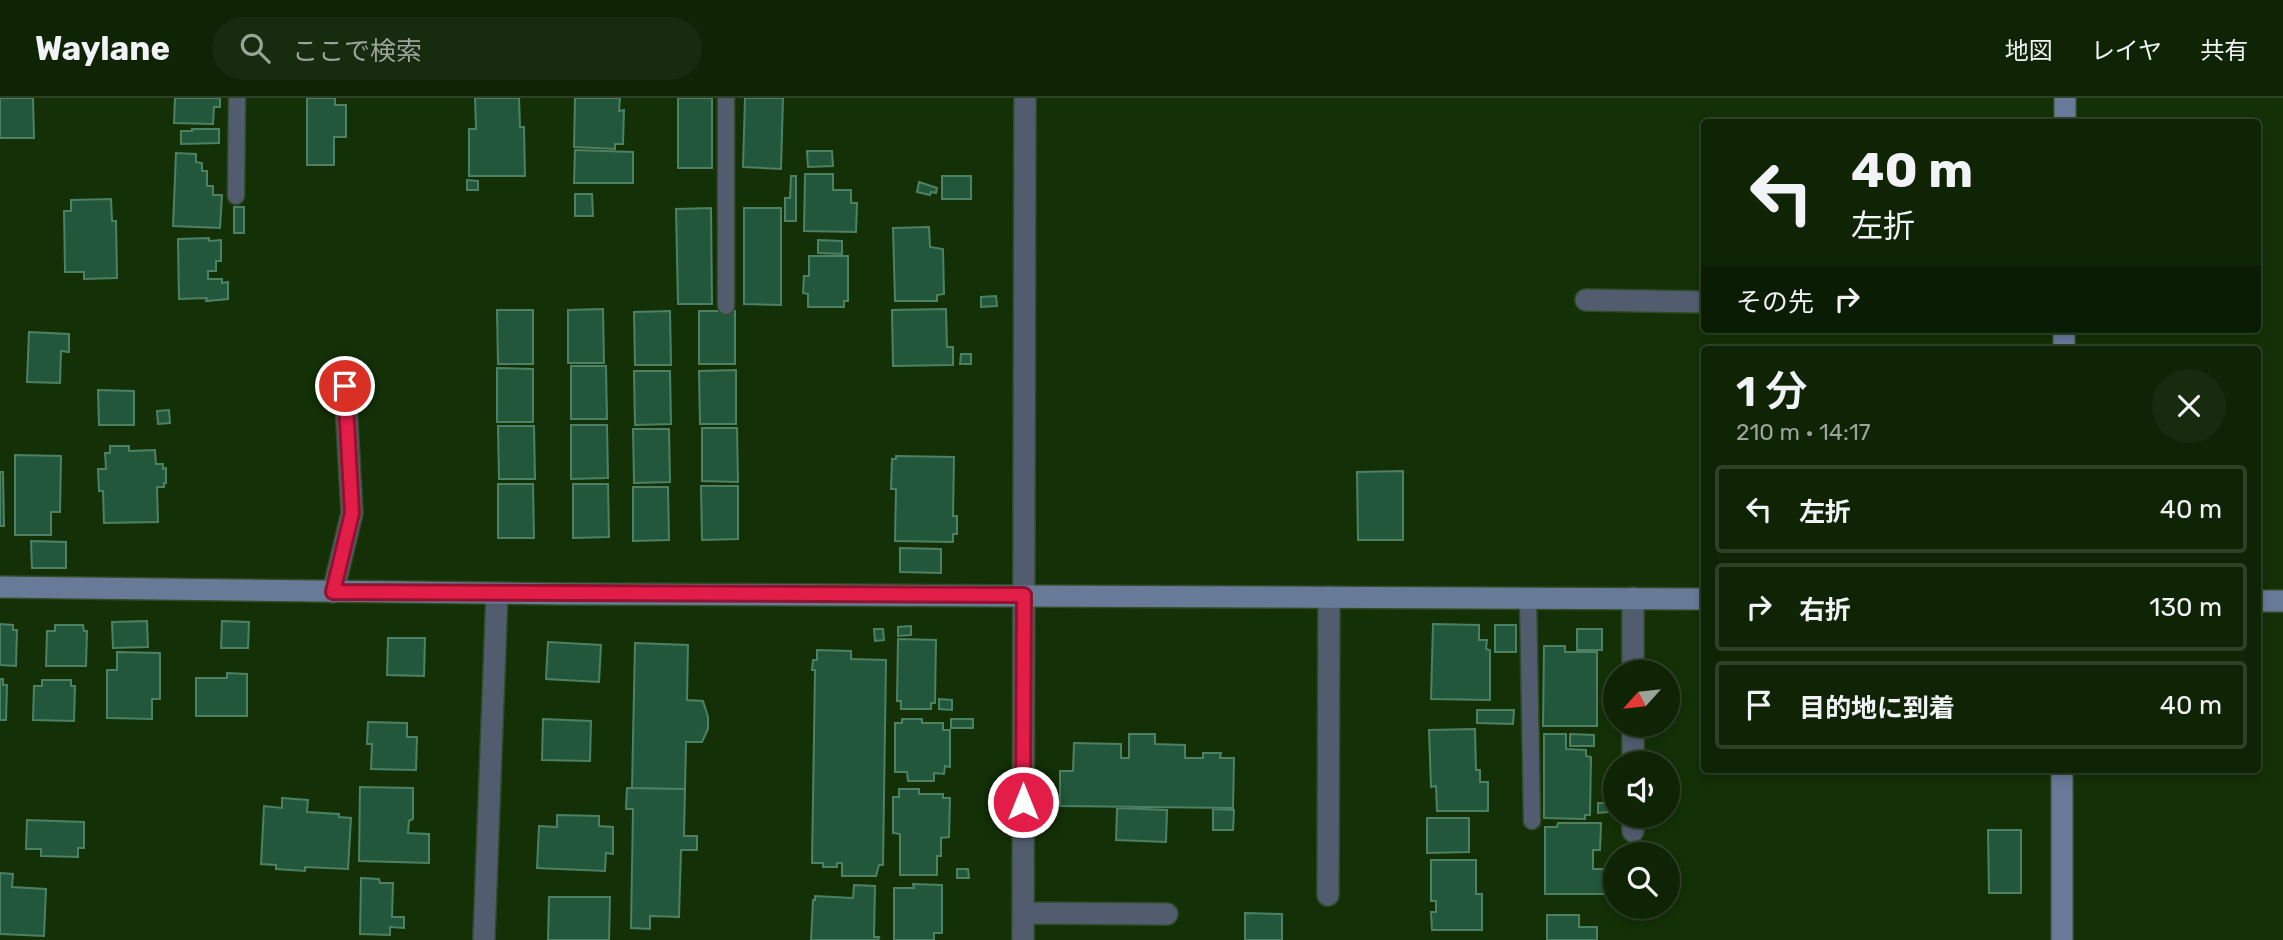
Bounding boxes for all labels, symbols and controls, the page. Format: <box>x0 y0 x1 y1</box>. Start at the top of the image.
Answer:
search box <box>212 17 702 80</box>
text: Waylane <box>35 29 170 68</box>
icon: search <box>236 29 274 67</box>
text: ここで検索 <box>292 36 422 67</box>
text: 地図 <box>2005 37 2053 65</box>
text: レイヤ <box>2091 37 2162 65</box>
text: 共有 <box>2200 37 2248 65</box>
text: 40 m <box>1851 141 1973 199</box>
icon: left <box>1736 147 1827 238</box>
text: 左折 <box>1851 207 1915 245</box>
icon: right <box>1828 280 1866 318</box>
text: その先 <box>1736 287 1814 318</box>
pin <box>315 356 375 416</box>
icon: arrive <box>326 367 364 405</box>
text: 1 分 <box>1736 367 1807 417</box>
button: close <box>2152 369 2226 443</box>
text: 210 m · 14:17 <box>1736 418 1871 446</box>
icon: left <box>1740 490 1778 528</box>
text: 40 m <box>2160 494 2222 525</box>
text: 左折 <box>1799 497 1851 528</box>
icon: right <box>1740 588 1778 626</box>
text: 130 m <box>2149 592 2222 623</box>
text: 右折 <box>1799 595 1851 626</box>
north arrow <box>1603 660 1680 737</box>
map controls <box>1603 660 1680 919</box>
icon: arrive <box>1740 686 1778 724</box>
text: 40 m <box>2160 690 2222 721</box>
text: 目的地に到着 <box>1799 693 1955 724</box>
button: sound <box>1603 751 1680 828</box>
position arrow <box>986 765 1060 839</box>
button: search <box>1603 842 1680 919</box>

